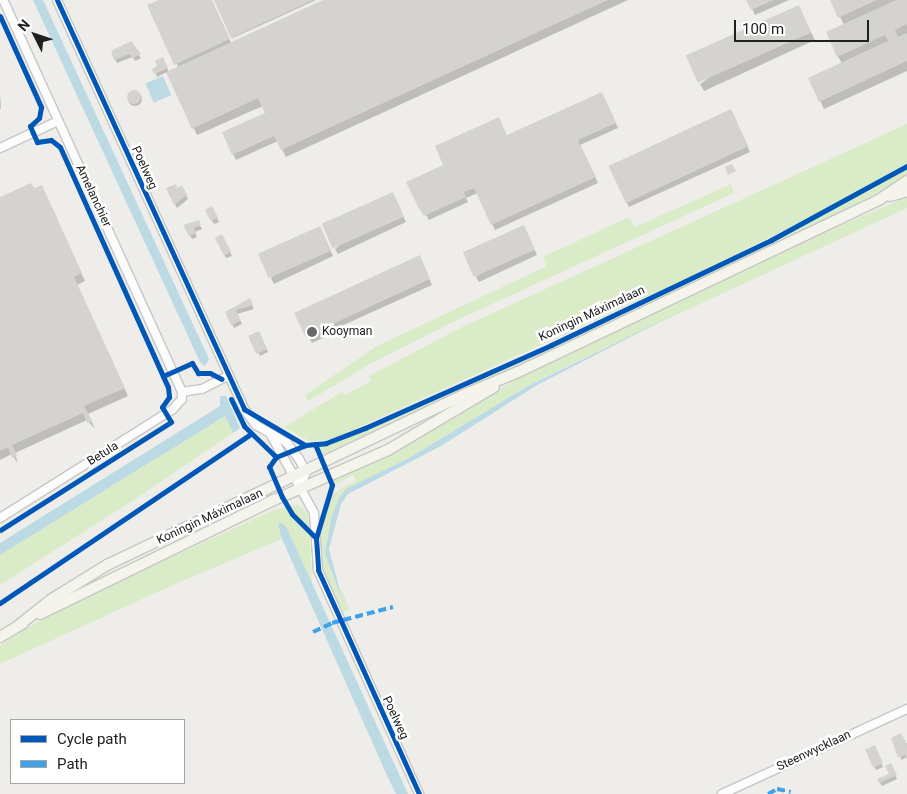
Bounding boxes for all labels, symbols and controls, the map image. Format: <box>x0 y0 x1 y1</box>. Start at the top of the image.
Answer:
north arrow <box>10 10 60 60</box>
scale bar <box>737 10 872 42</box>
text: N <box>14 16 33 34</box>
text: 100 m <box>742 20 784 38</box>
street label: Poelweg <box>128 144 160 192</box>
street label: Amelanchier <box>72 163 114 229</box>
street label: Koningin Máximalaan <box>537 283 647 345</box>
place label: Kooyman <box>322 325 372 339</box>
marker: Kooyman <box>306 326 318 338</box>
street label: Betula <box>85 439 121 469</box>
street label: Koningin Máximalaan <box>155 486 265 548</box>
street label: Poelweg <box>379 694 411 742</box>
legend <box>10 719 185 784</box>
street label: Steenwycklaan <box>775 728 853 774</box>
text: Cycle path <box>57 730 127 748</box>
text: Path <box>57 755 88 773</box>

